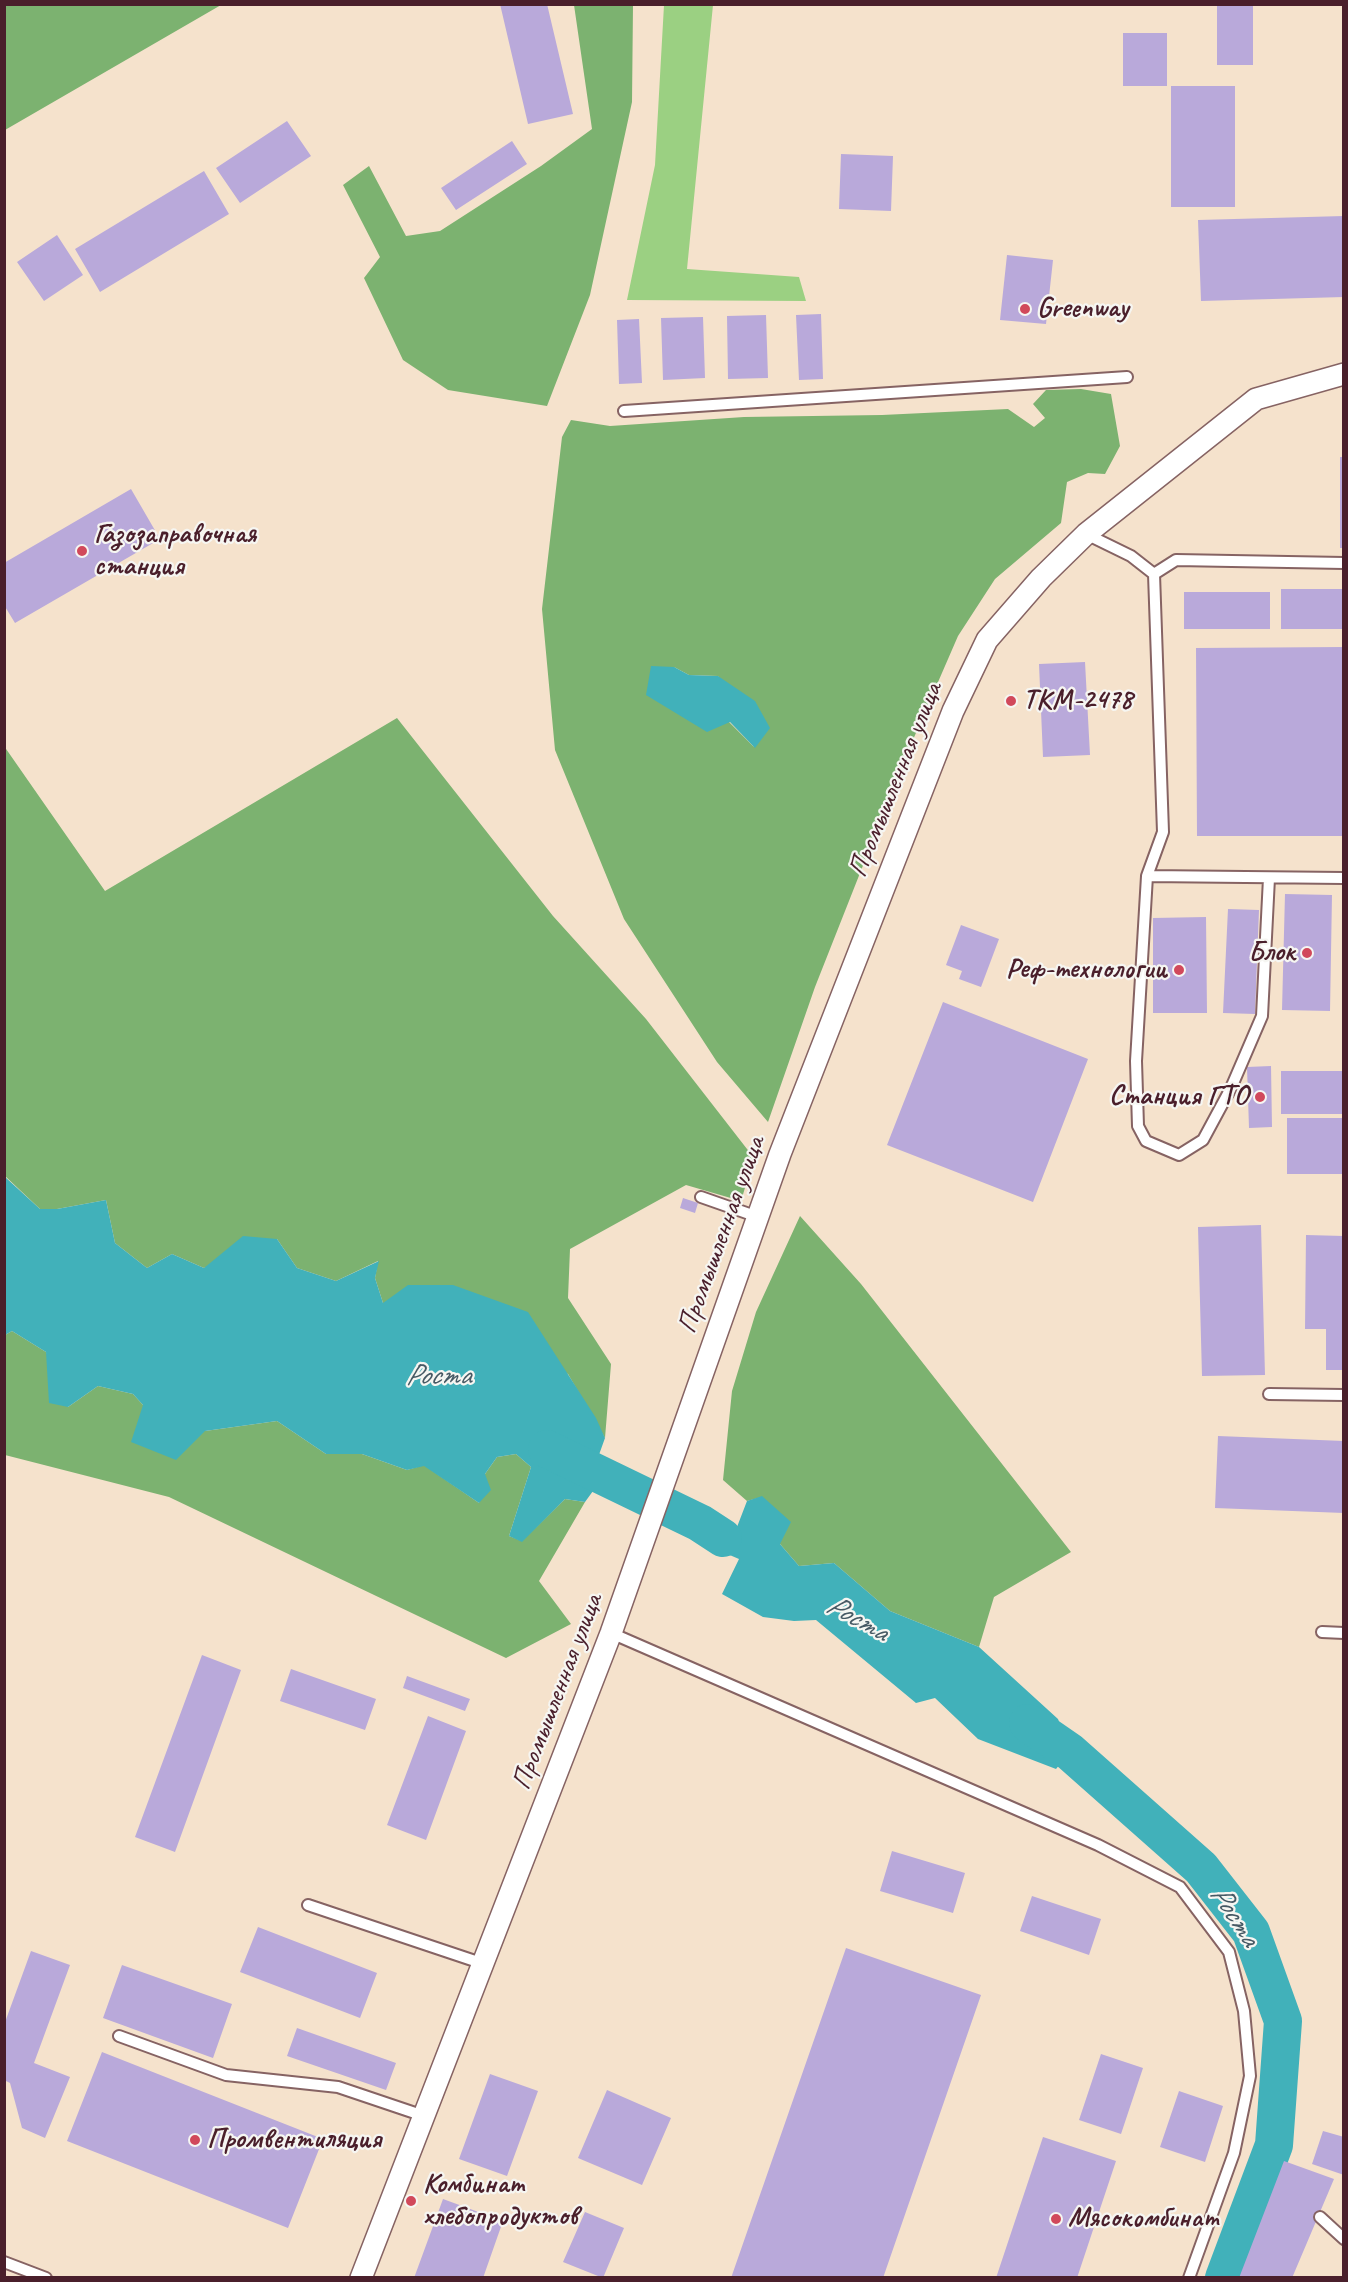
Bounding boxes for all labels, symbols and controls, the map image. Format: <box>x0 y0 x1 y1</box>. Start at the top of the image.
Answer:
place label: Greenway <box>1037 292 1128 326</box>
marker: Greenway <box>1018 302 1032 316</box>
place label: Газозаправочная станция <box>94 518 256 584</box>
marker: Газозаправочная станция <box>75 544 89 558</box>
street label: Промышленная улица <box>842 678 950 882</box>
place label: ТКМ-2478 <box>1023 684 1132 718</box>
marker: ТКМ-2478 <box>1004 694 1018 708</box>
place label: Блок <box>1248 936 1295 970</box>
marker: Блок <box>1300 946 1314 960</box>
place label: Реф-технологии <box>1006 953 1167 987</box>
marker: Реф-технологии <box>1172 963 1186 977</box>
place label: Станция ГТО <box>1109 1080 1248 1114</box>
marker: Станция ГТО <box>1253 1090 1267 1104</box>
street label: Промышленная улица <box>671 1132 773 1338</box>
water label: Роста <box>406 1358 470 1394</box>
water label: Роста <box>820 1588 894 1650</box>
street label: Промышленная улица <box>505 1589 611 1795</box>
water label: Роста <box>1201 1879 1267 1953</box>
place label: Промвентиляция <box>207 2123 381 2157</box>
marker: Промвентиляция <box>188 2133 202 2147</box>
place label: Комбинат хлебопродуктов <box>423 2168 578 2234</box>
marker: Комбинат хлебопродуктов <box>404 2194 418 2208</box>
place label: Мясокомбинат <box>1068 2202 1219 2236</box>
marker: Мясокомбинат <box>1049 2212 1063 2226</box>

